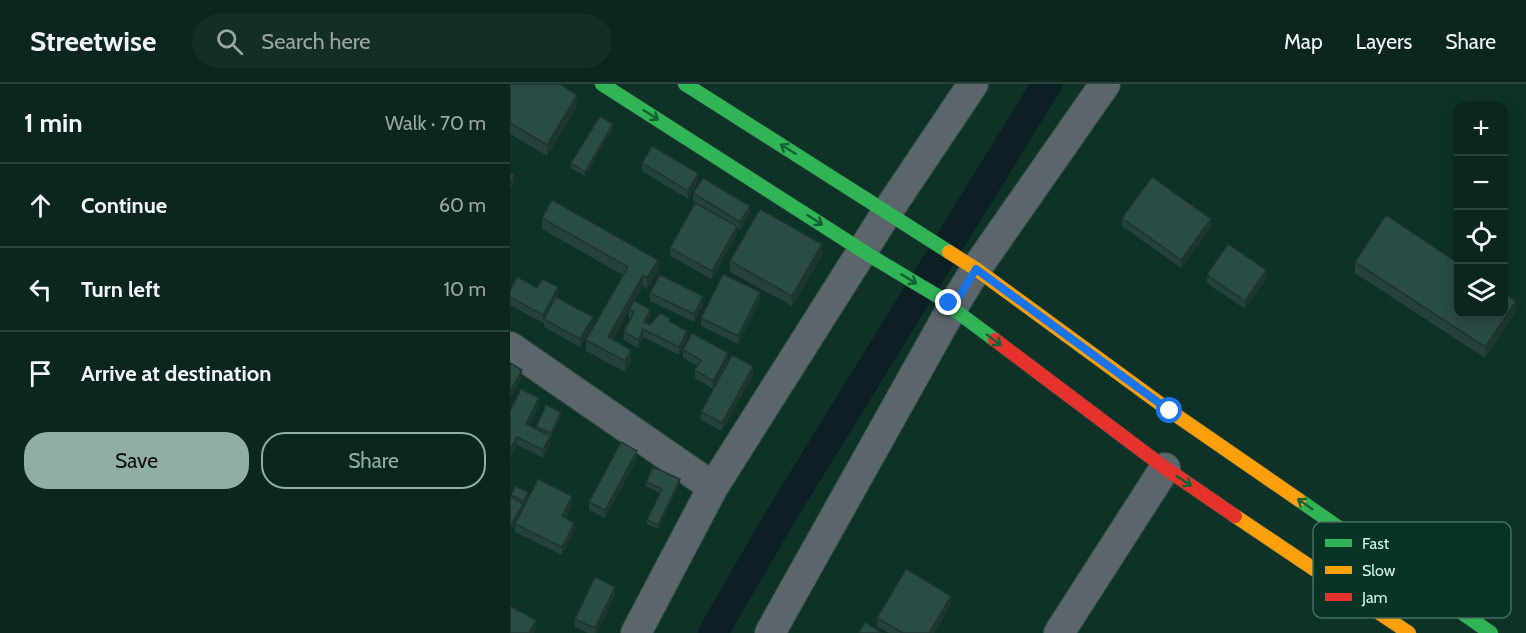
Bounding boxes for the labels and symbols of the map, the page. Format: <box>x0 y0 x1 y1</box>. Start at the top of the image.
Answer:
one-way arrow <box>642 110 659 122</box>
one-way arrow <box>780 143 797 155</box>
one-way arrow <box>806 215 823 227</box>
one-way arrow <box>900 273 917 285</box>
route end <box>935 289 961 315</box>
one-way arrow <box>986 333 1002 346</box>
route start <box>1156 397 1182 423</box>
one-way arrow <box>1176 475 1192 487</box>
one-way arrow <box>1297 498 1313 510</box>
legend <box>1313 522 1511 618</box>
text: Fast <box>1362 534 1390 553</box>
text: Slow <box>1362 561 1396 580</box>
text: Jam <box>1361 588 1388 607</box>

